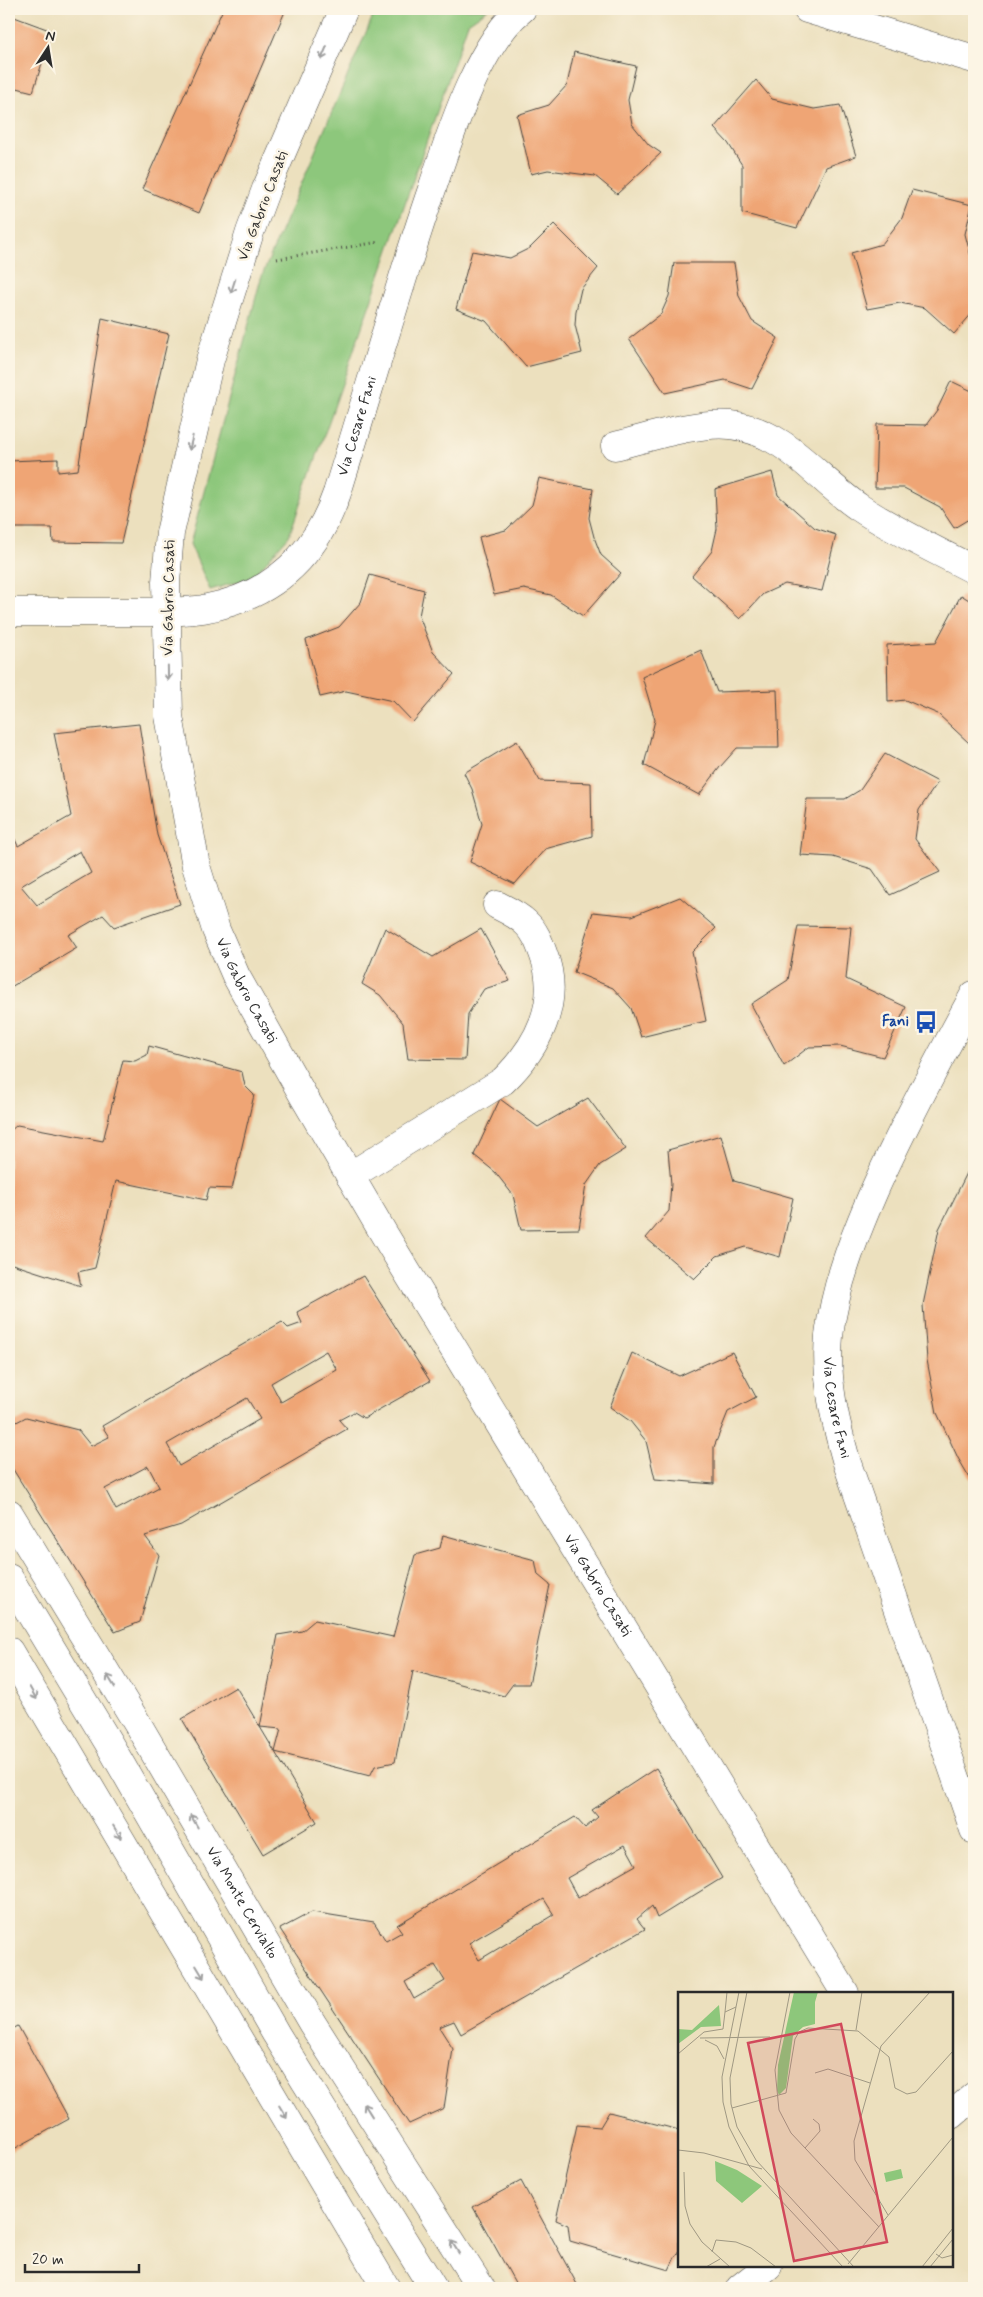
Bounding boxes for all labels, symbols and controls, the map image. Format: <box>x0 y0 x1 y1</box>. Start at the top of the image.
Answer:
north arrow <box>22 22 72 72</box>
text: N <box>44 26 57 46</box>
one-way arrow <box>319 45 329 60</box>
street label: Via Gabrio Casati <box>233 148 293 264</box>
one-way arrow <box>228 278 238 294</box>
street label: Via Cesare Fani <box>333 374 382 478</box>
one-way arrow <box>186 434 195 450</box>
street label: Via Gabrio Casati <box>158 540 180 656</box>
one-way arrow <box>163 664 173 680</box>
street label: Via Gabrio Casati <box>211 935 282 1047</box>
bus stop icon: Fani <box>913 1009 939 1035</box>
place label: Fani <box>882 1012 909 1032</box>
street label: Via Cesare Fani <box>818 1357 855 1461</box>
street label: Via Gabrio Casati <box>559 1530 636 1640</box>
one-way arrow <box>106 1675 116 1689</box>
one-way arrow <box>29 1686 39 1700</box>
one-way arrow <box>189 1814 199 1828</box>
one-way arrow <box>112 1825 122 1839</box>
street label: Via Monte Cervialto <box>201 1843 282 1963</box>
one-way arrow <box>195 1965 205 1979</box>
inset map <box>678 1992 953 2267</box>
one-way arrow <box>363 2103 373 2117</box>
one-way arrow <box>278 2104 288 2118</box>
one-way arrow <box>450 2241 460 2255</box>
scale bar <box>25 2242 139 2274</box>
text: 20 m <box>32 2250 64 2270</box>

